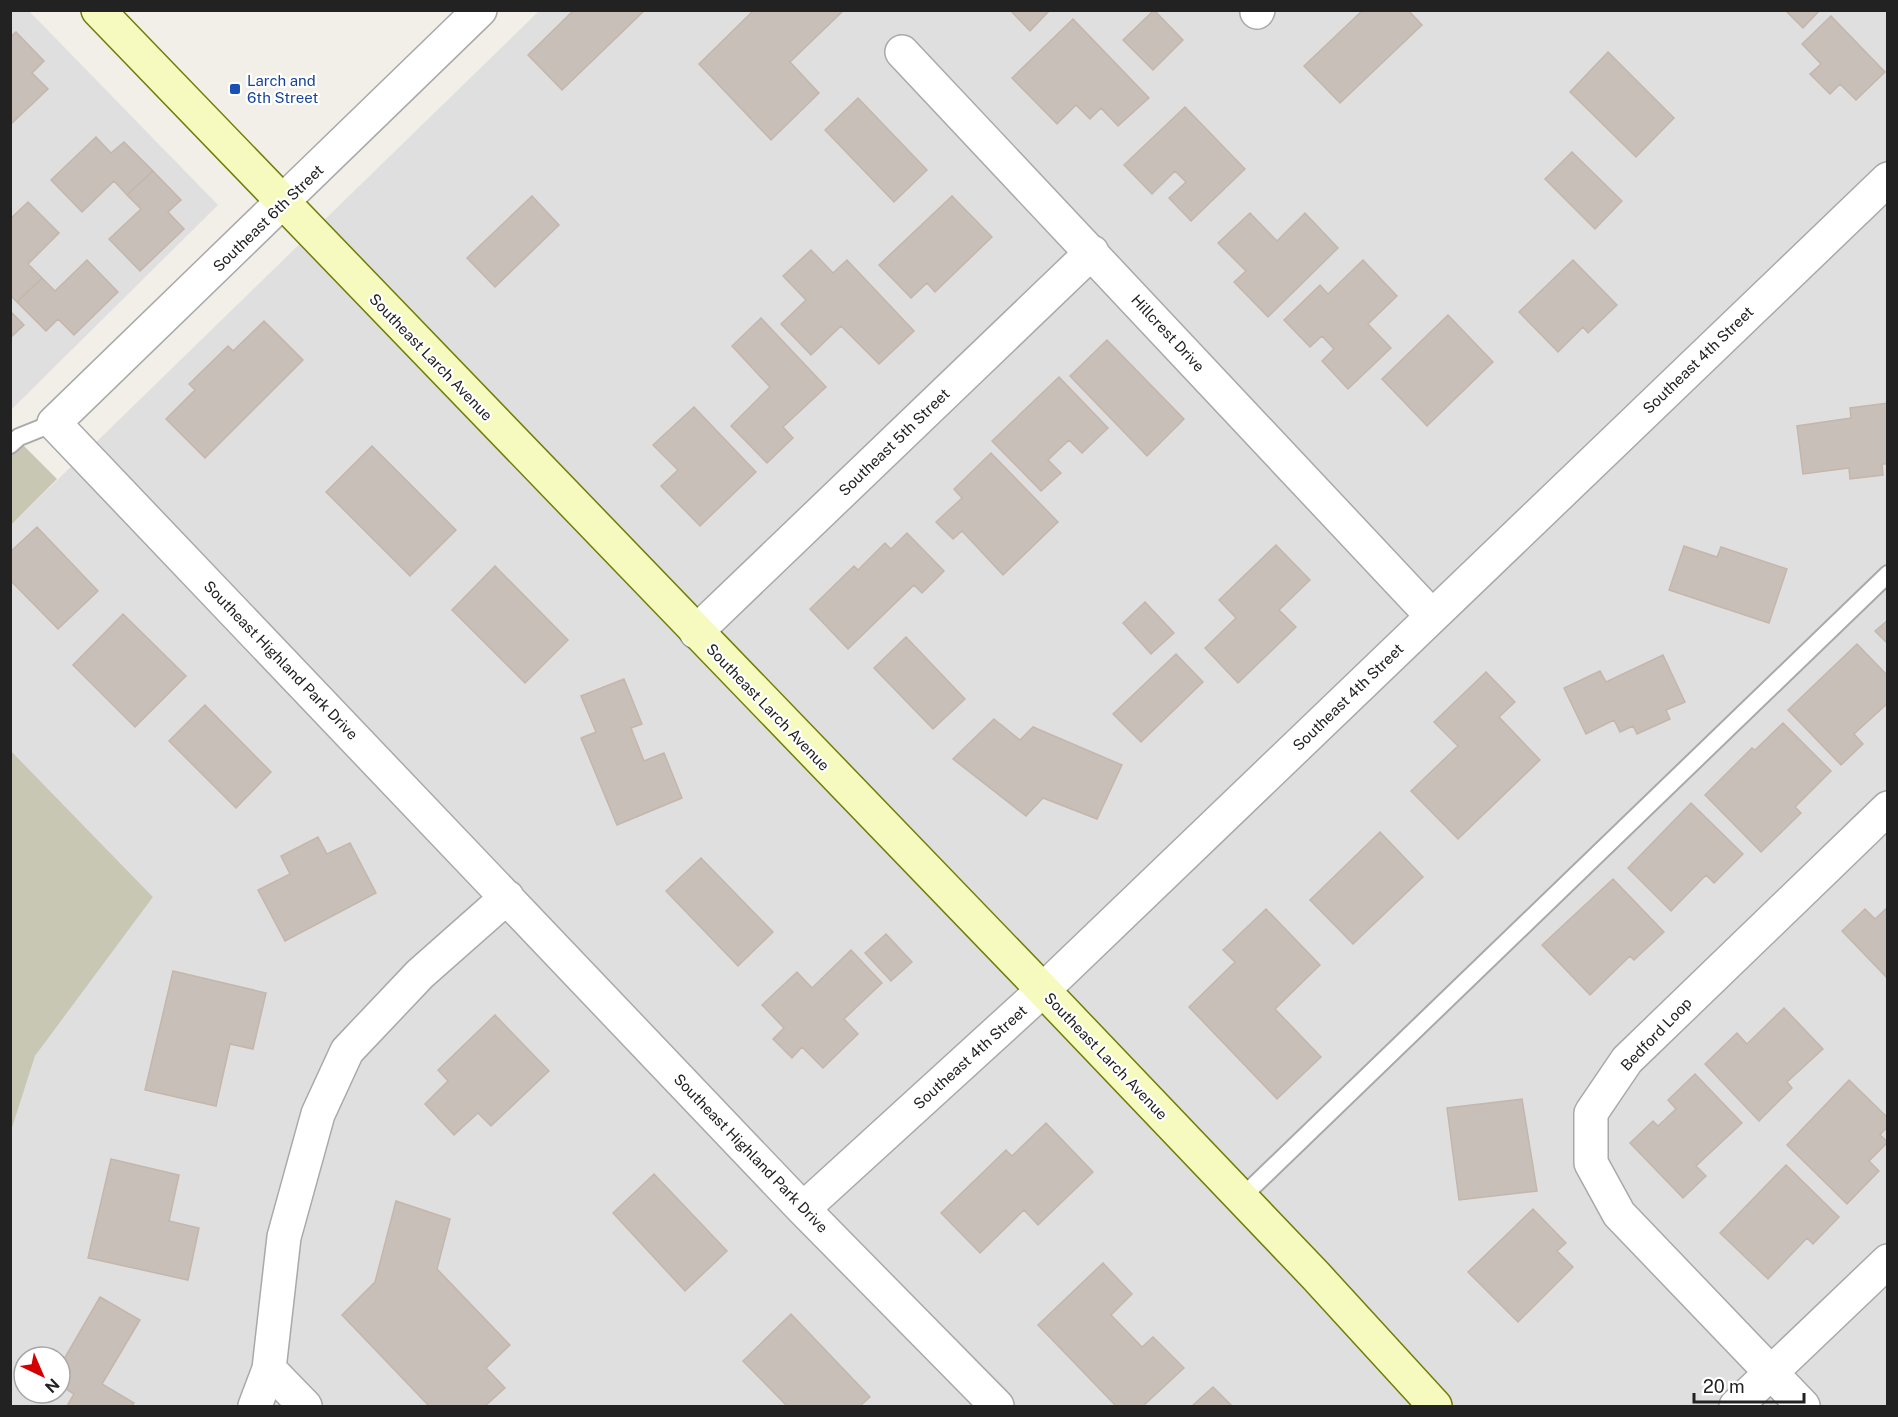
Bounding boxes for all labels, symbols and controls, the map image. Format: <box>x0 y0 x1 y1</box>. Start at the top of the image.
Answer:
place label: Larch and 6th Street <box>247 72 318 106</box>
marker: Larch and 6th Street <box>228 82 242 96</box>
street label: Southeast 6th Street <box>209 161 327 275</box>
street label: Southeast Larch Avenue <box>366 290 496 424</box>
street label: Hillcrest Drive <box>1128 291 1208 375</box>
street label: Southeast 4th Street <box>1639 303 1757 417</box>
street label: Southeast 5th Street <box>835 385 953 499</box>
street label: Southeast Highland Park Drive <box>201 577 361 743</box>
street label: Southeast Larch Avenue <box>703 640 833 774</box>
street label: Southeast 4th Street <box>1289 640 1407 754</box>
street label: Southeast Larch Avenue <box>1041 989 1171 1123</box>
street label: Bedford Loop <box>1617 994 1695 1074</box>
street label: Southeast 4th Street <box>910 1002 1030 1112</box>
street label: Southeast Highland Park Drive <box>671 1070 831 1236</box>
north arrow <box>12 1345 72 1405</box>
scale bar <box>1694 1366 1804 1404</box>
text: N <box>41 1374 63 1397</box>
text: 20 m <box>1703 1376 1745 1397</box>

